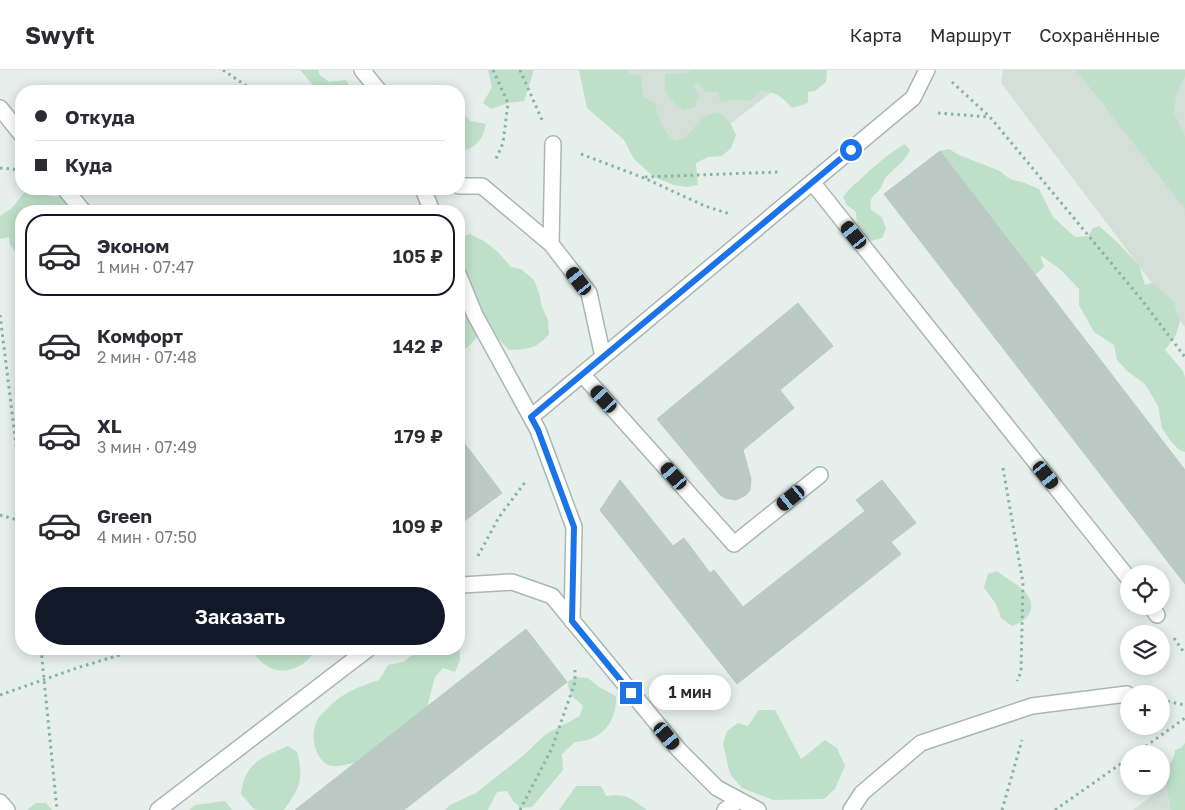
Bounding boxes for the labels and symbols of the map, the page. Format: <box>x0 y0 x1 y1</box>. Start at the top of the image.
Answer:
route start <box>840 139 862 161</box>
car <box>838 219 869 251</box>
car <box>563 265 594 297</box>
car <box>588 383 619 415</box>
car <box>1030 459 1061 491</box>
car <box>658 460 689 492</box>
car <box>774 483 807 513</box>
callout: 1 мин <box>648 676 731 710</box>
route end <box>620 682 642 704</box>
car <box>651 720 682 752</box>

